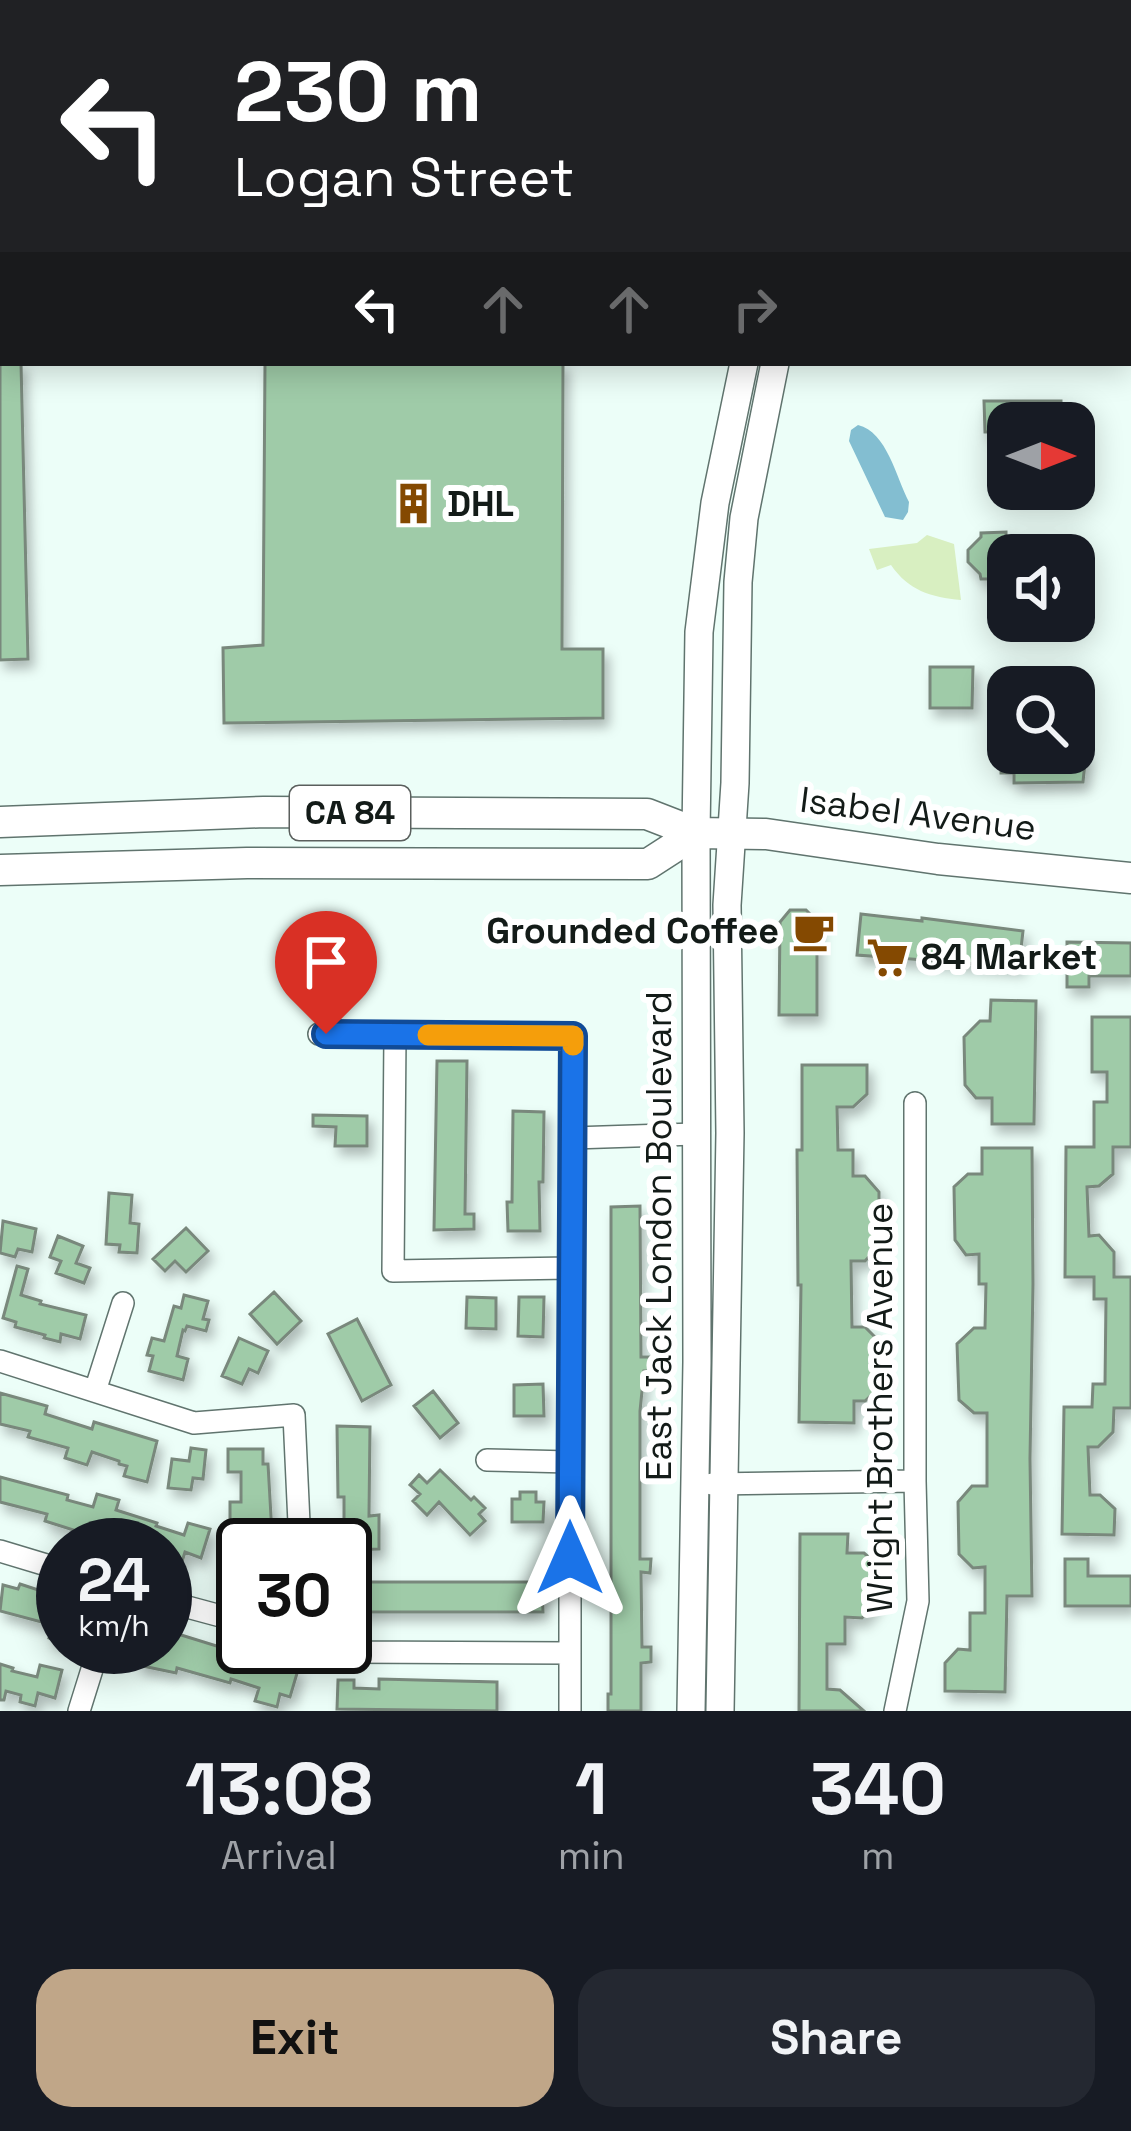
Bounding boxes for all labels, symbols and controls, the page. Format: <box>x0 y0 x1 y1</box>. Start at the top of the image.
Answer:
text: 230 m <box>234 38 482 146</box>
icon: left <box>36 48 192 204</box>
text: Logan Street <box>234 143 574 212</box>
icon: left <box>344 276 410 342</box>
icon: ahead <box>470 276 536 342</box>
icon: ahead <box>596 276 662 342</box>
icon: right <box>722 276 788 342</box>
north arrow <box>987 402 1095 510</box>
map controls <box>987 402 1095 774</box>
building icon: DHL <box>390 481 436 527</box>
place label: DHL <box>447 481 514 527</box>
button: sound <box>987 534 1095 642</box>
button: search <box>987 666 1095 774</box>
street label: Isabel Avenue <box>797 777 1039 851</box>
road number: CA 84 <box>290 786 410 840</box>
place label: Grounded Coffee <box>486 908 779 954</box>
cafe icon: Grounded Coffee <box>790 908 836 954</box>
pin <box>275 911 377 1034</box>
icon: arrive <box>293 929 359 995</box>
supermarket icon: 84 Market <box>864 934 910 980</box>
place label: 84 Market <box>921 934 1097 980</box>
street label: East Jack London Boulevard <box>636 991 682 1481</box>
street label: Wright Brothers Avenue <box>857 1203 903 1613</box>
position arrow <box>507 1495 633 1621</box>
speed limit sign: 30 <box>216 1518 372 1674</box>
text: 24 <box>78 1542 150 1619</box>
text: km/h <box>78 1606 150 1645</box>
text: 13:08 <box>185 1743 373 1835</box>
text: 1 <box>575 1743 607 1835</box>
text: 340 <box>810 1743 946 1835</box>
text: Arrival <box>221 1831 337 1880</box>
text: min <box>558 1831 625 1880</box>
text: m <box>861 1831 895 1880</box>
button: Exit <box>36 1969 554 2107</box>
button: Share <box>578 1969 1095 2107</box>

